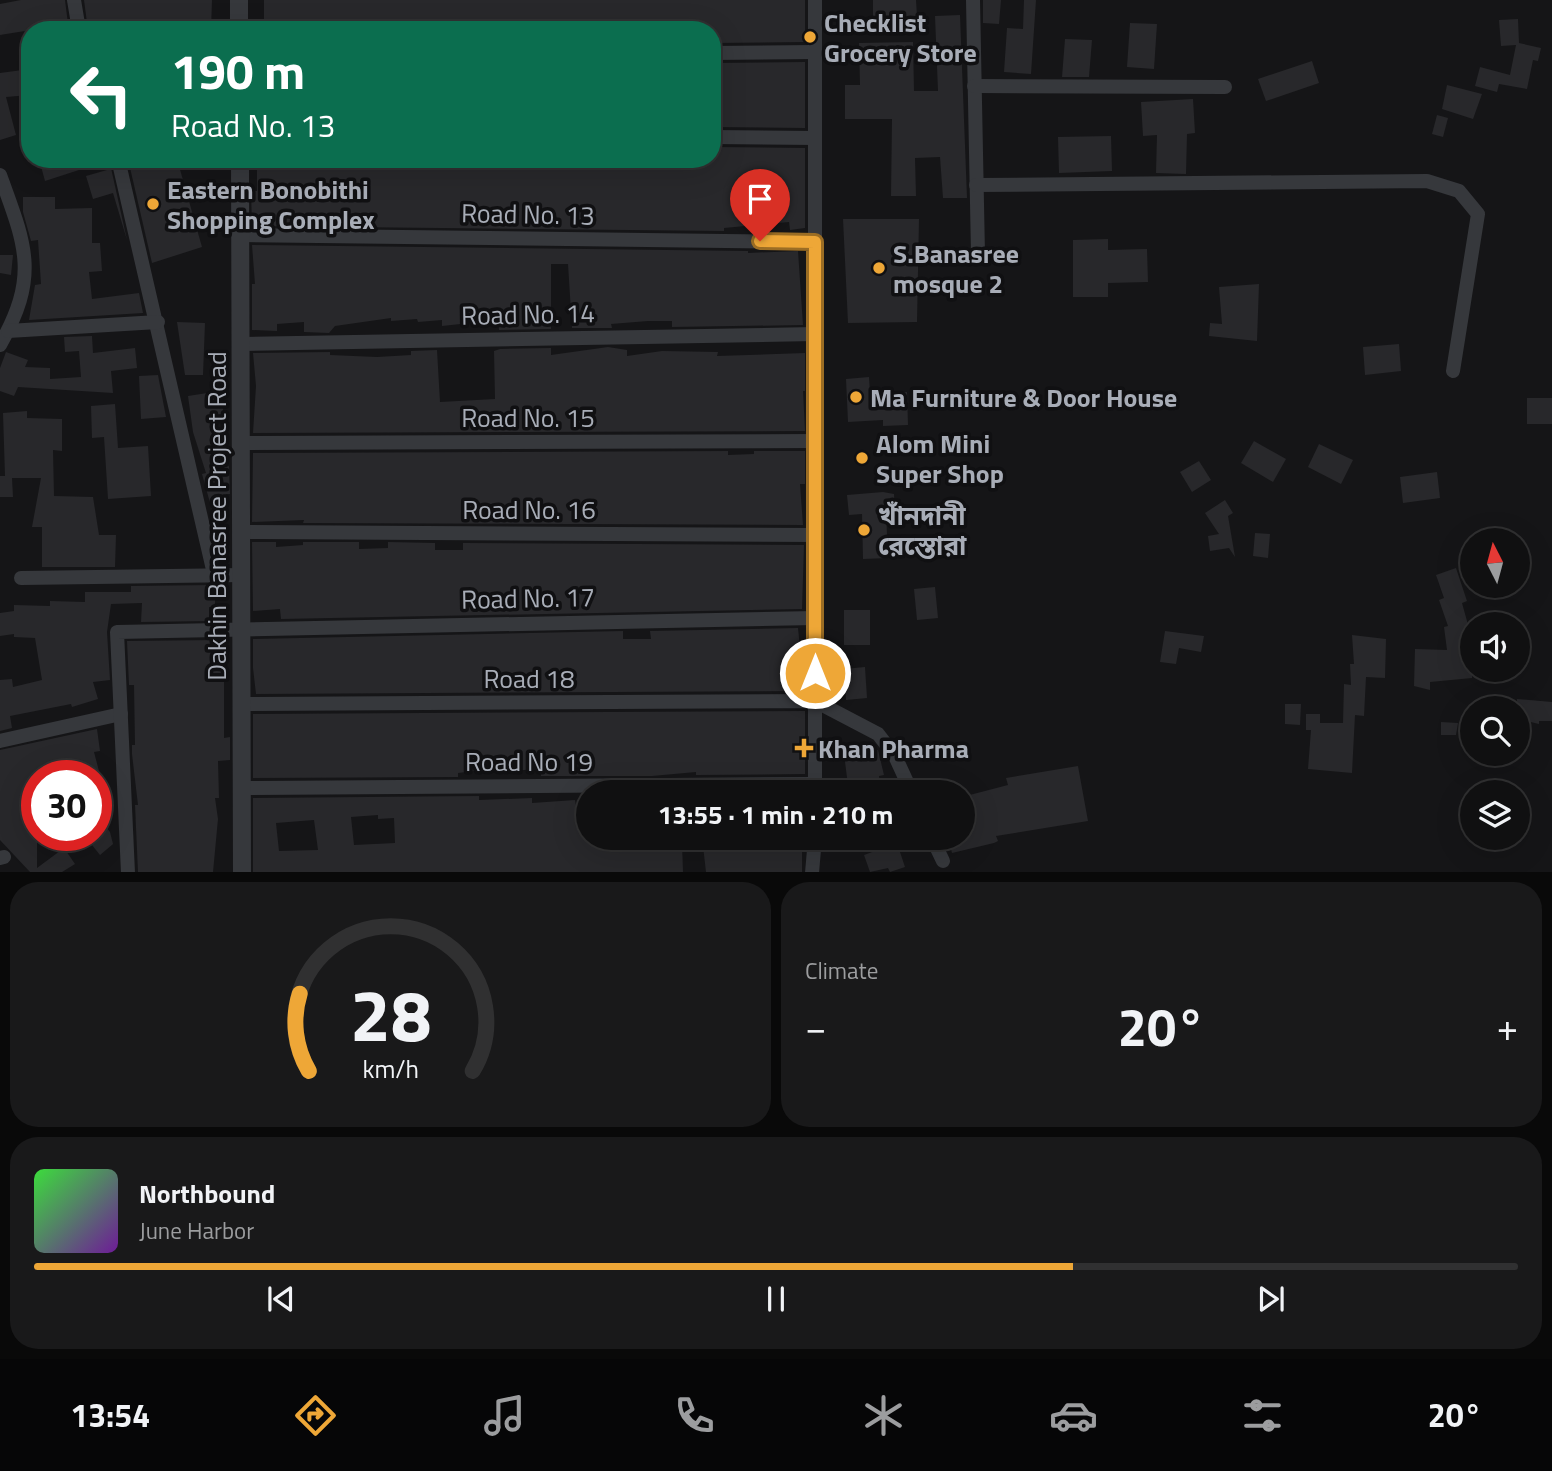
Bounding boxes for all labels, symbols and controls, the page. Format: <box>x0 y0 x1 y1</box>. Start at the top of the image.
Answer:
place label: Checklist Grocery Store <box>824 3 977 72</box>
marker: Checklist Grocery Store <box>802 29 818 45</box>
text: 190 m <box>171 33 305 108</box>
icon: left <box>56 49 147 140</box>
text: Road No. 13 <box>171 101 335 149</box>
pin <box>730 169 790 241</box>
place label: Eastern Bonobithi Shopping Complex <box>167 170 375 239</box>
icon: arrive <box>741 180 779 218</box>
street label: Road No. 13 <box>461 193 595 235</box>
marker: Eastern Bonobithi Shopping Complex <box>145 196 161 212</box>
place label: S.Banasree mosque 2 <box>893 234 1019 303</box>
marker: S.Banasree mosque 2 <box>871 260 887 276</box>
street label: Road No. 14 <box>461 293 595 335</box>
street label: Dakhin Banasree Project Road <box>197 351 236 681</box>
place label: Ma Furniture & Door House <box>870 378 1177 417</box>
marker: Ma Furniture & Door House <box>848 389 864 405</box>
street label: Road No. 15 <box>461 398 595 437</box>
place label: Alom Mini Super Shop <box>876 424 1004 493</box>
marker: Alom Mini Super Shop <box>854 450 870 466</box>
street label: Road No. 16 <box>462 490 596 529</box>
place label: খাঁনদানী রেস্তোরা <box>878 496 967 565</box>
marker: খাঁনদানী রেস্তোরা <box>856 522 872 538</box>
north arrow <box>1460 528 1530 598</box>
map controls <box>1460 528 1530 850</box>
street label: Road No. 17 <box>461 577 595 619</box>
button: sound <box>1460 612 1530 682</box>
position arrow <box>778 636 852 710</box>
street label: Road 18 <box>483 659 575 698</box>
button: search <box>1460 696 1530 766</box>
place label: Khan Pharma <box>818 729 969 768</box>
marker: Khan Pharma <box>796 740 812 756</box>
street label: Road No 19 <box>465 742 593 781</box>
speed limit sign: 30 <box>21 760 112 851</box>
button: layers <box>1460 780 1530 850</box>
text: 13:55 · 1 min · 210 m <box>658 795 893 834</box>
text: Climate <box>805 953 878 988</box>
text: 28 <box>350 959 431 1069</box>
text: 20° <box>1118 987 1205 1066</box>
text: − <box>805 998 826 1056</box>
text: + <box>1497 998 1518 1056</box>
text: km/h <box>362 1049 419 1087</box>
text: Northbound <box>139 1174 275 1213</box>
text: June Harbor <box>139 1213 254 1248</box>
icon: previous <box>262 1280 300 1318</box>
icon: pause <box>757 1280 795 1318</box>
icon: next <box>1252 1280 1290 1318</box>
text: 13:54 <box>70 1391 150 1439</box>
icon: directions <box>291 1391 340 1440</box>
icon: music <box>480 1391 529 1440</box>
icon: phone <box>670 1391 719 1440</box>
icon: climate <box>859 1391 908 1440</box>
icon: car <box>1049 1391 1098 1440</box>
icon: filters <box>1238 1391 1287 1440</box>
text: 20° <box>1428 1391 1482 1439</box>

